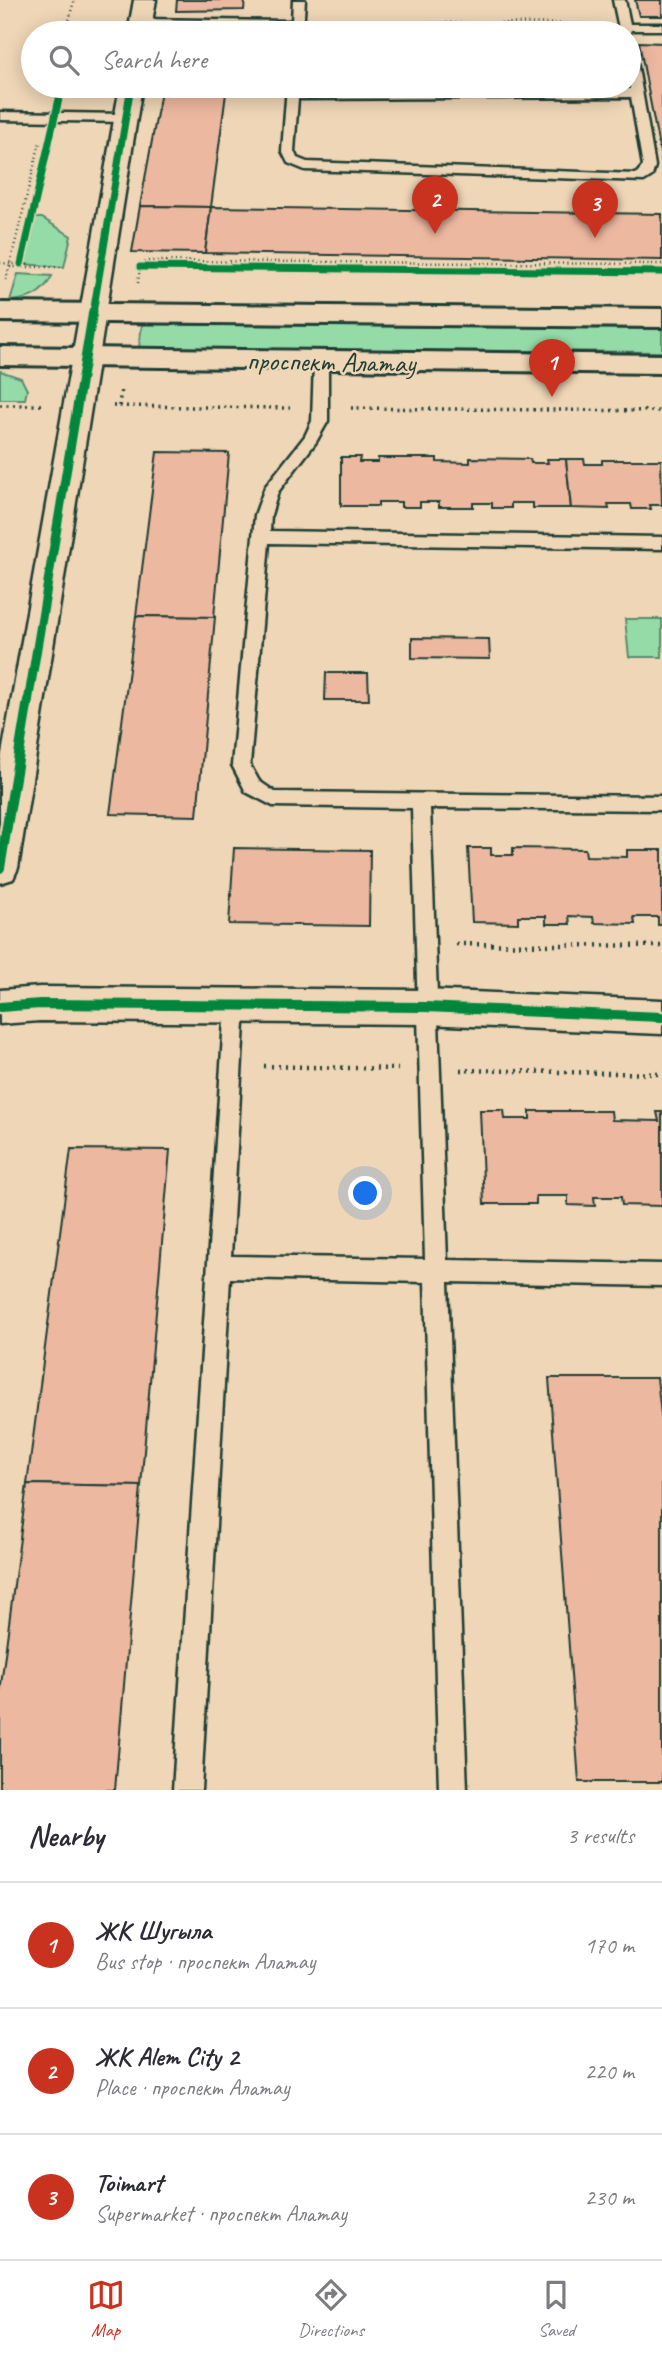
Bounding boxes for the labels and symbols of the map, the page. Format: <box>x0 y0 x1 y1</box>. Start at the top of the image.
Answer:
pin: 2 <box>412 176 458 234</box>
pin: 3 <box>572 180 618 238</box>
pin: 1 <box>529 339 575 397</box>
street label: проспект Алатау <box>246 343 418 381</box>
your location <box>348 1176 382 1210</box>

